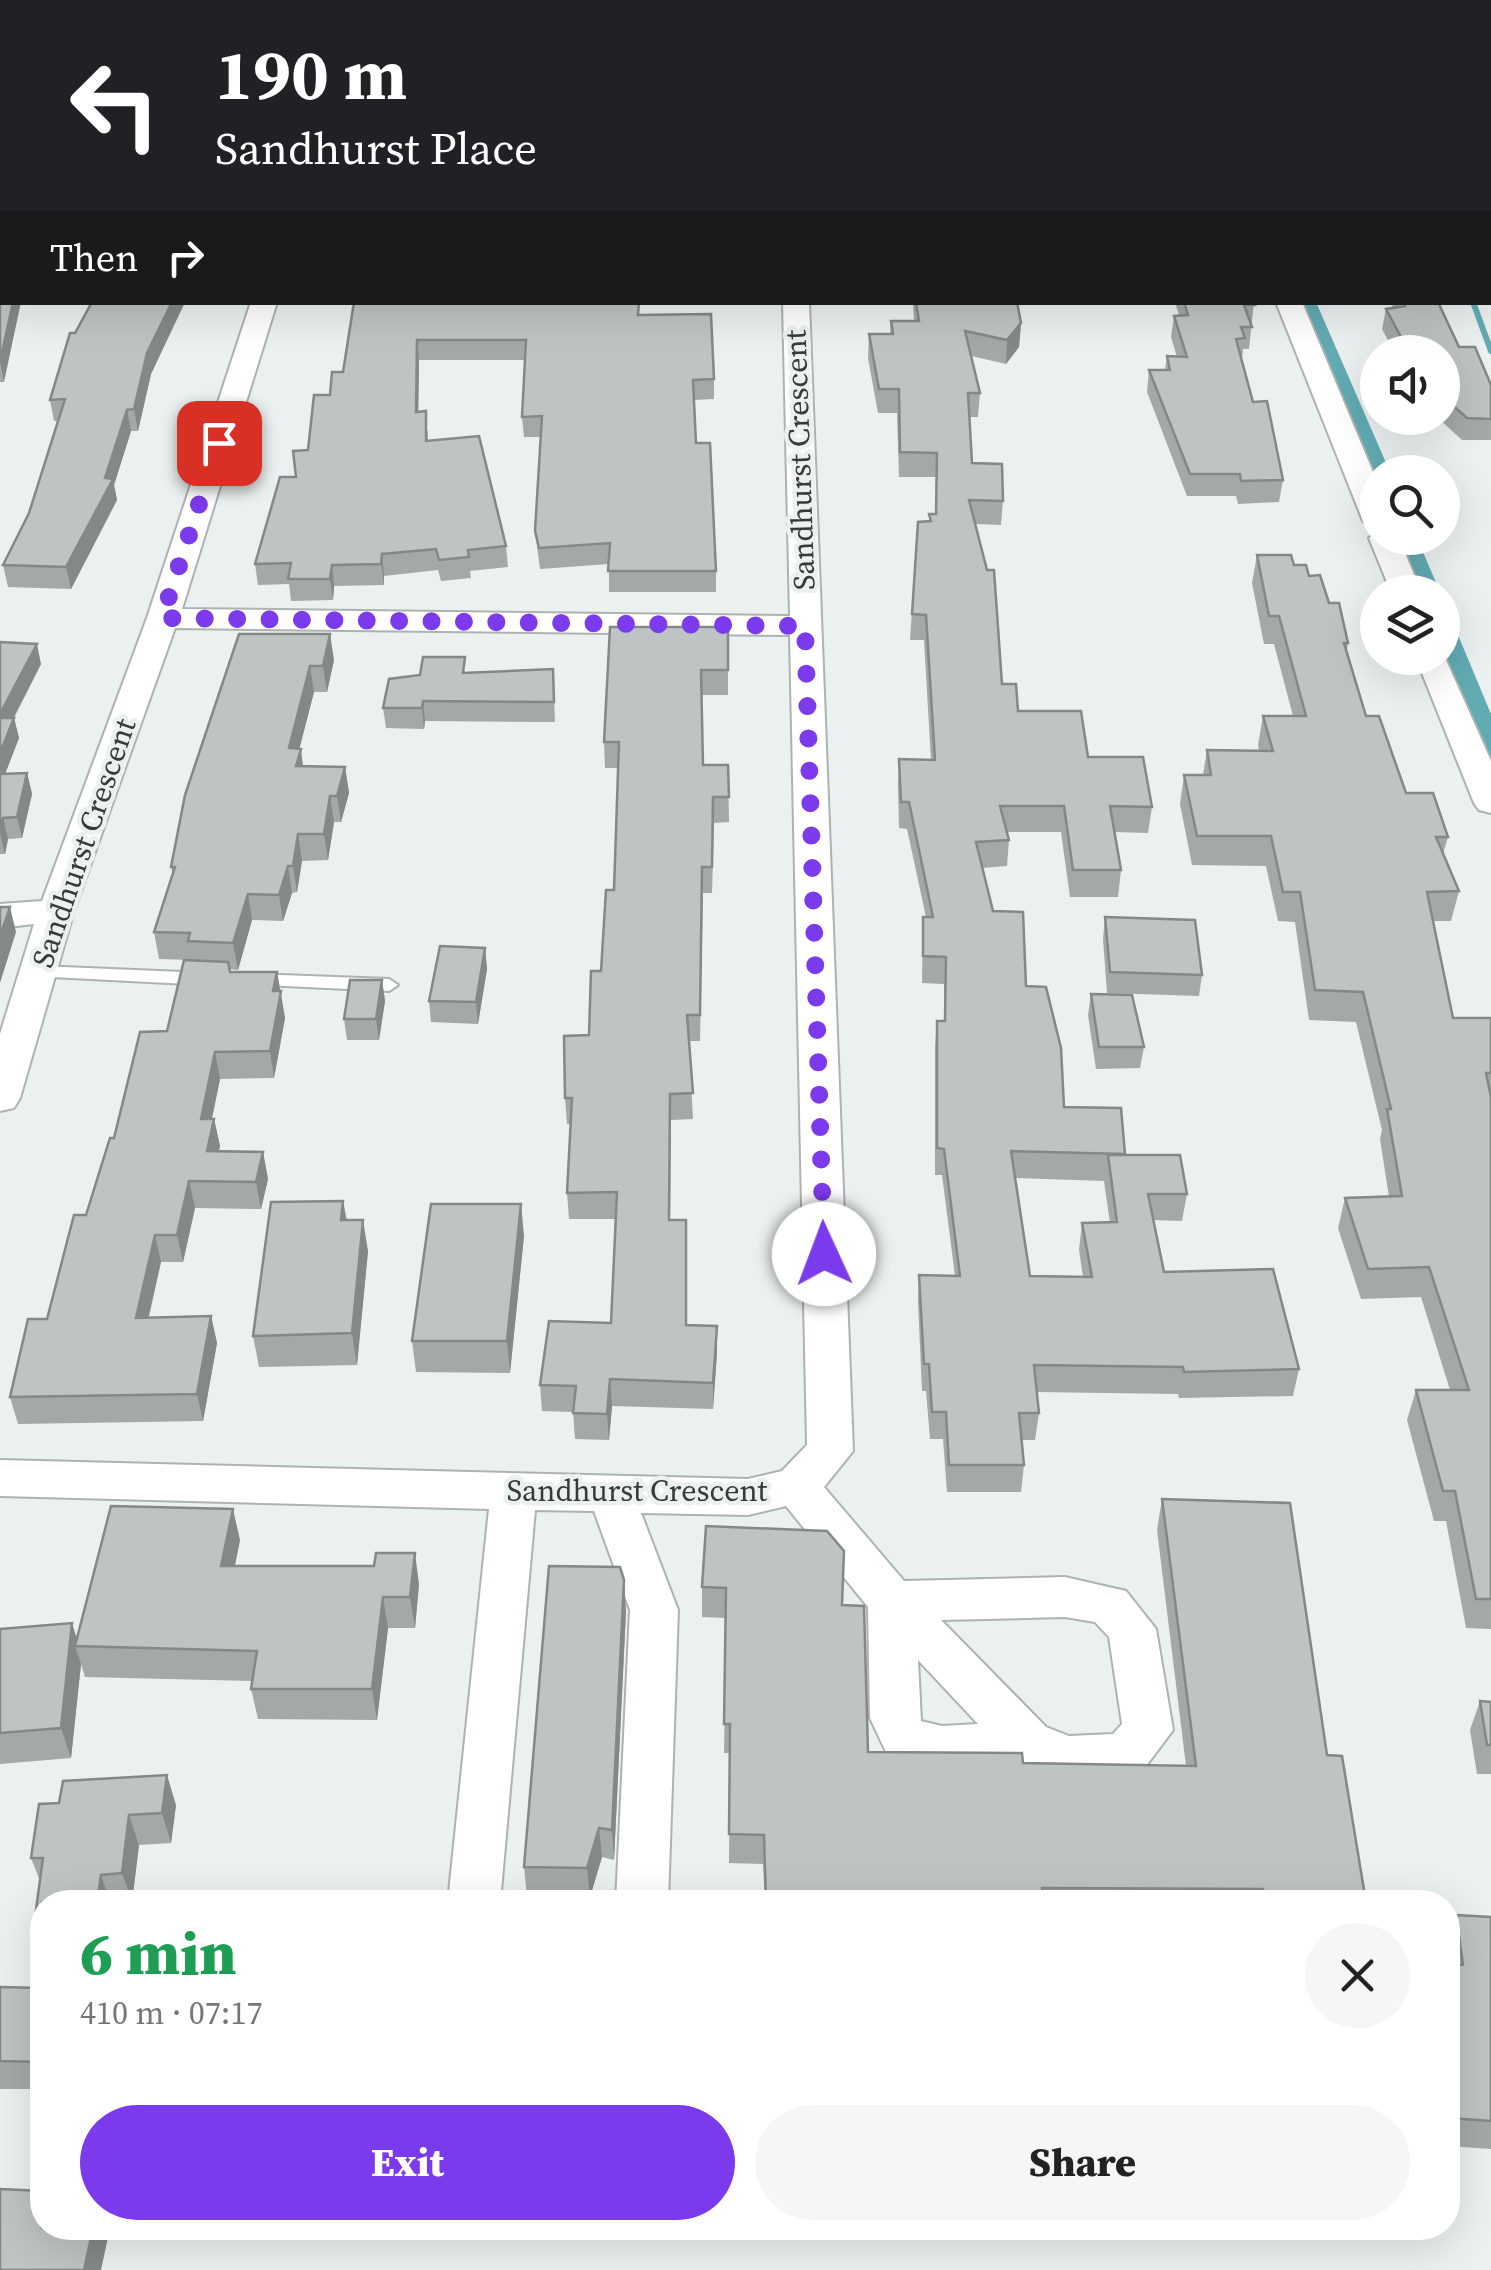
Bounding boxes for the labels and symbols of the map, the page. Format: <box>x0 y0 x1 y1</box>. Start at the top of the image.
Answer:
street label: Sandhurst Crescent <box>774 329 825 591</box>
pin <box>177 401 262 486</box>
street label: Sandhurst Crescent <box>22 713 145 973</box>
position arrow <box>772 1202 876 1306</box>
street label: Sandhurst Crescent <box>507 1470 768 1511</box>

